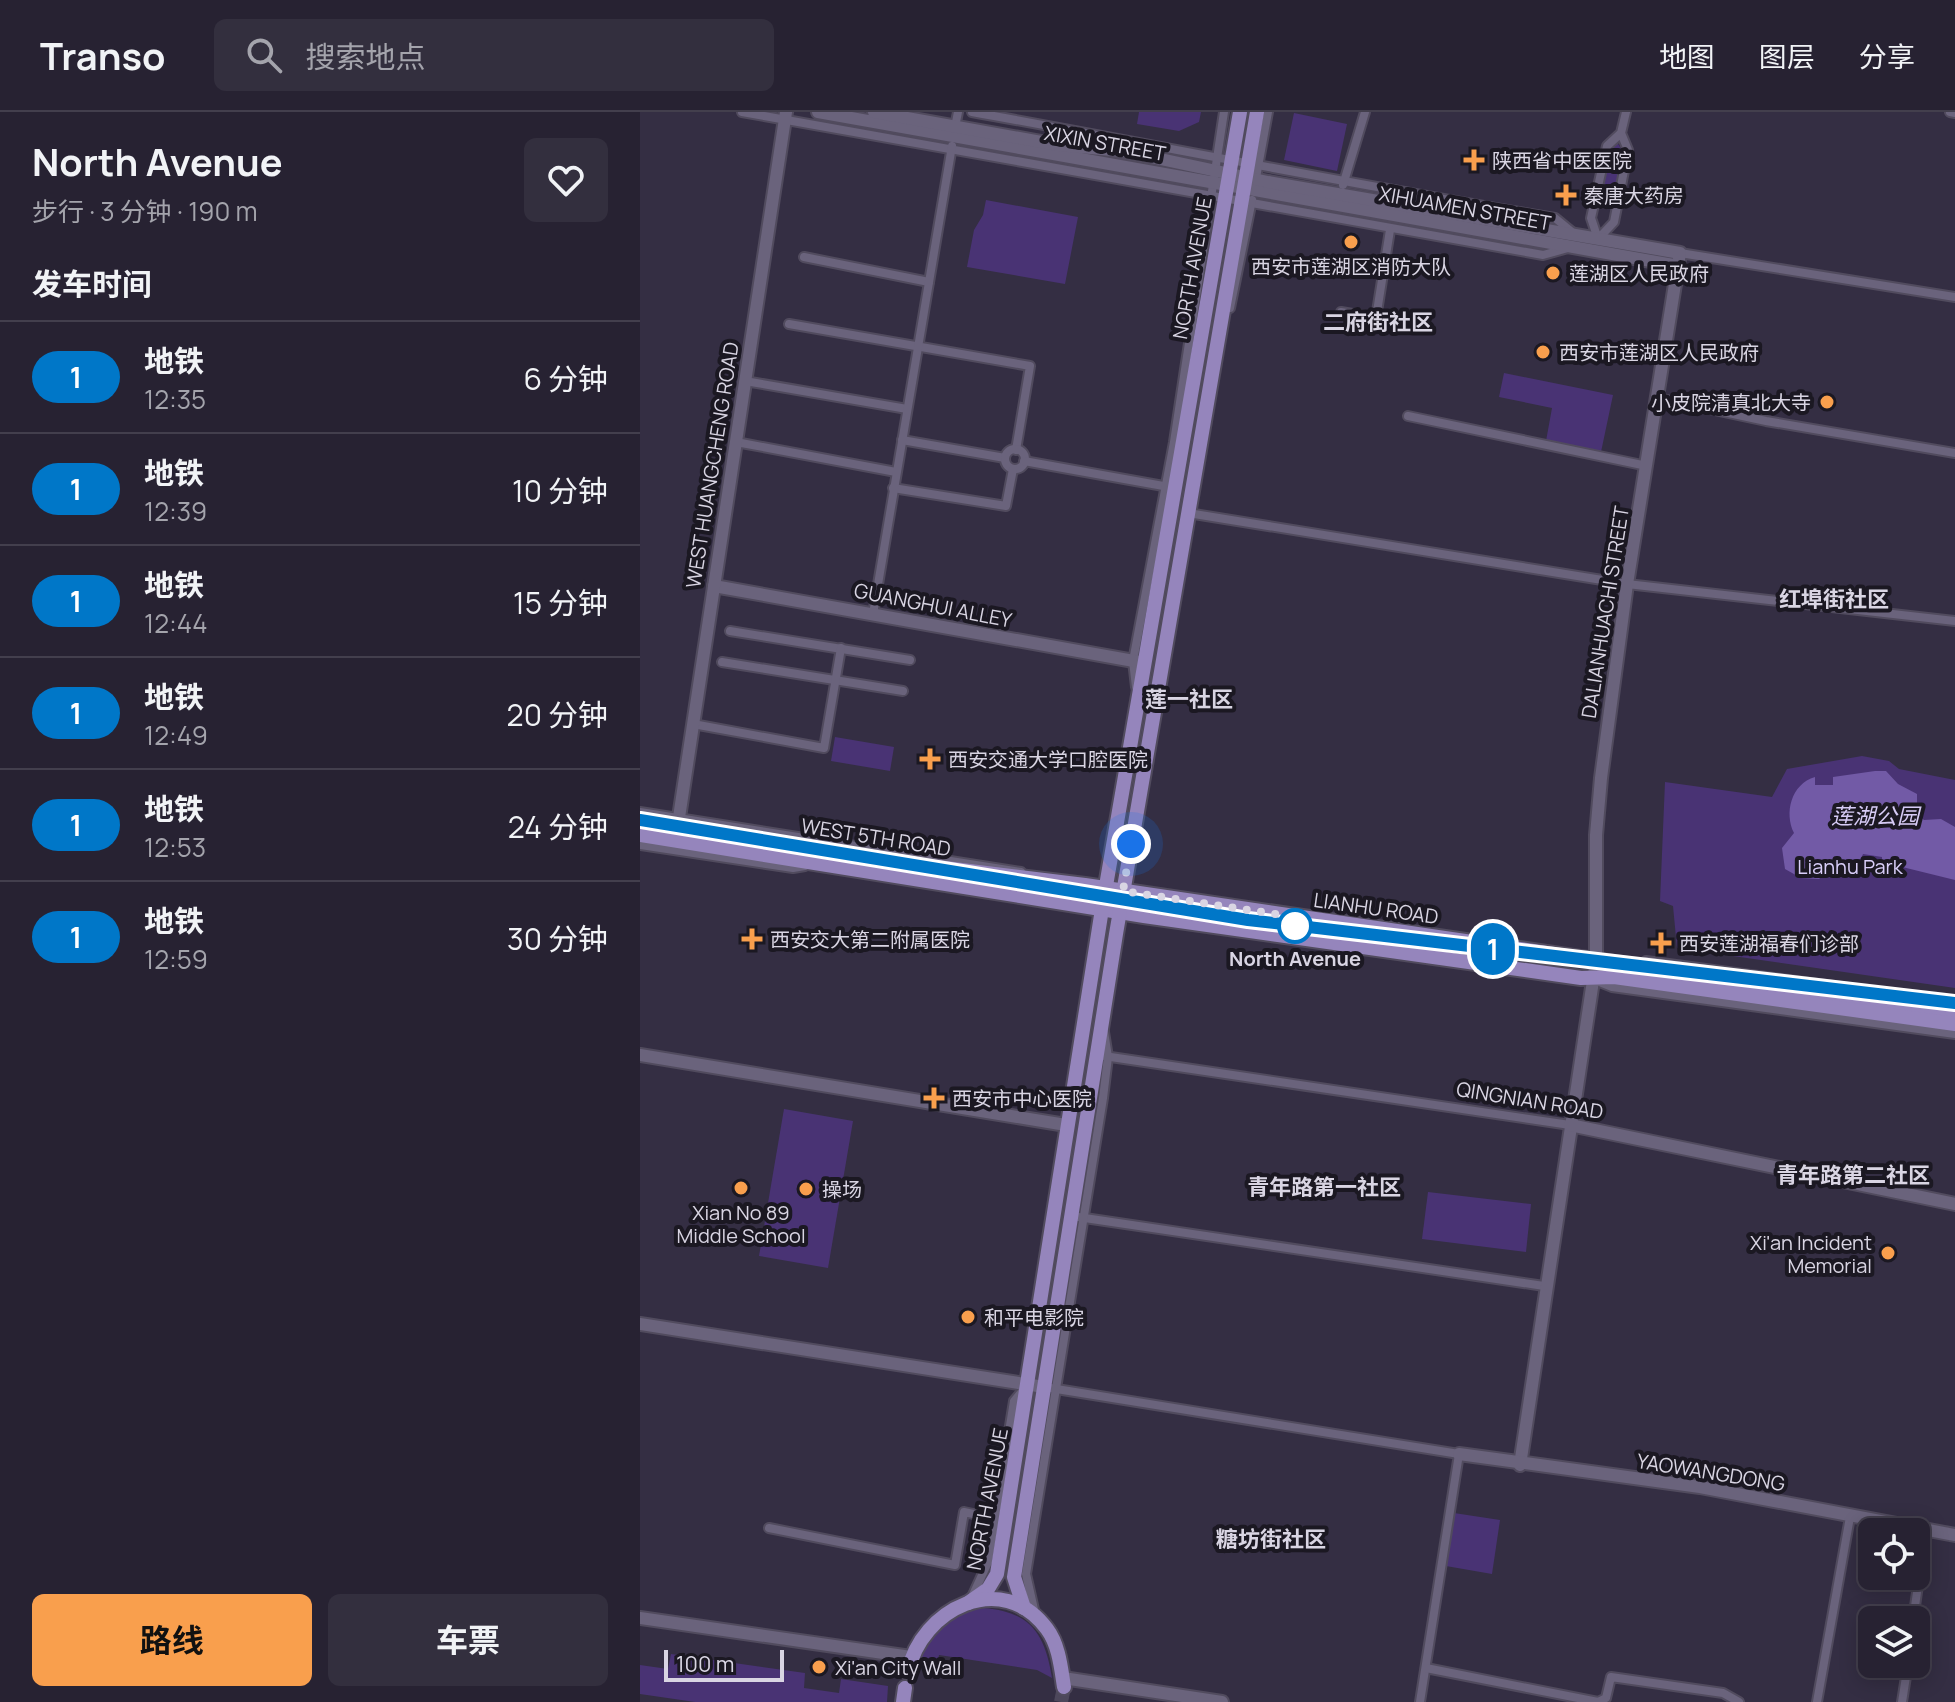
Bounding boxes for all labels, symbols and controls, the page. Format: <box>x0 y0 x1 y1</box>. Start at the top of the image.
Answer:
search box <box>214 19 774 91</box>
text: Transo <box>40 29 166 81</box>
icon: search <box>242 33 286 77</box>
text: 搜索地点 <box>306 36 426 77</box>
text: 地图 <box>1659 37 1715 75</box>
text: 图层 <box>1759 37 1815 75</box>
text: 分享 <box>1859 37 1915 75</box>
street label: XIXIN STREET <box>1042 119 1168 167</box>
text: North Avenue <box>32 135 283 187</box>
button: heart <box>524 138 608 222</box>
place label: 陕西省中医医院 <box>1492 147 1632 174</box>
marker: 陕西省中医医院 <box>1463 149 1485 171</box>
street label: XIHUAMEN STREET <box>1377 180 1553 236</box>
place label: 秦唐大药房 <box>1584 182 1684 209</box>
marker: 秦唐大药房 <box>1555 184 1577 206</box>
text: 步行 · 3 分钟 · 190 m <box>32 193 258 229</box>
street label: NORTH AVENUE <box>1166 195 1218 341</box>
marker: 西安市莲湖区消防大队 <box>1342 233 1360 251</box>
place label: 西安市莲湖区消防大队 <box>1251 253 1451 280</box>
place label: 莲湖区人民政府 <box>1569 260 1709 287</box>
text: 发车时间 <box>32 263 152 304</box>
marker: 莲湖区人民政府 <box>1544 264 1562 282</box>
district label: 二府街社区 <box>1323 307 1433 337</box>
place label: 西安市莲湖区人民政府 <box>1559 339 1759 366</box>
text: 地铁 <box>144 340 204 381</box>
street label: WEST HUANGCHENG ROAD <box>679 340 745 590</box>
marker: 西安市莲湖区人民政府 <box>1534 343 1552 361</box>
text: 1 <box>70 358 82 396</box>
text: 6 分钟 <box>523 358 608 399</box>
text: 12:35 <box>144 381 206 417</box>
place label: 小皮院清真北大寺 <box>1651 389 1811 416</box>
marker: 小皮院清真北大寺 <box>1818 393 1836 411</box>
text: 地铁 <box>144 452 204 493</box>
text: 1 <box>70 470 82 508</box>
text: 10 分钟 <box>512 470 608 511</box>
text: 12:39 <box>144 493 207 529</box>
street label: DALIANHUACHI STREET <box>1575 504 1635 720</box>
text: 地铁 <box>144 564 204 605</box>
street label: GUANGHUI ALLEY <box>852 576 1015 634</box>
text: 1 <box>70 582 82 620</box>
text: 15 分钟 <box>513 582 608 623</box>
district label: 红埠街社区 <box>1779 584 1889 614</box>
text: 12:44 <box>144 605 208 641</box>
text: 地铁 <box>144 676 204 717</box>
district label: 莲一社区 <box>1145 684 1233 714</box>
text: 1 <box>70 694 82 732</box>
text: 20 分钟 <box>507 694 608 735</box>
text: 12:49 <box>144 717 208 753</box>
place label: 西安交通大学口腔医院 <box>948 746 1148 773</box>
marker: 西安交通大学口腔医院 <box>919 748 941 770</box>
text: 地铁 <box>144 788 204 829</box>
water label: 莲湖公园 <box>1831 801 1922 831</box>
text: 1 <box>70 806 82 844</box>
text: 24 分钟 <box>508 806 608 847</box>
street label: WEST 5TH ROAD <box>799 812 953 862</box>
your location <box>1111 824 1151 864</box>
text: 12:53 <box>144 829 206 865</box>
park label: Lianhu Park <box>1797 853 1904 880</box>
street label: LIANHU ROAD <box>1312 886 1440 930</box>
text: 地铁 <box>144 900 204 941</box>
marker: North Avenue <box>1278 909 1312 943</box>
text: 1 <box>70 918 82 956</box>
text: 30 分钟 <box>507 918 608 959</box>
line badge: 1 <box>1467 923 1519 975</box>
place label: 西安交大第二附属医院 <box>770 926 970 953</box>
marker: 西安交大第二附属医院 <box>741 928 763 950</box>
text: 1 <box>1487 930 1499 968</box>
place label: 西安莲湖福春们诊部 <box>1679 930 1859 957</box>
marker: 西安莲湖福春们诊部 <box>1650 932 1672 954</box>
text: 12:59 <box>144 941 208 977</box>
place label: North Avenue <box>1229 945 1361 972</box>
street label: QINGNIAN ROAD <box>1455 1075 1605 1125</box>
place label: 西安市中心医院 <box>952 1085 1092 1112</box>
marker: 西安市中心医院 <box>923 1087 945 1109</box>
district label: 青年路第二社区 <box>1776 1160 1930 1190</box>
district label: 青年路第一社区 <box>1247 1172 1401 1202</box>
place label: 操场 <box>822 1176 862 1203</box>
marker: Xian No 89 Middle School <box>732 1179 750 1197</box>
marker: 操场 <box>797 1180 815 1198</box>
place label: Xian No 89 Middle School <box>676 1199 806 1249</box>
place label: Xi'an Incident Memorial <box>1750 1229 1872 1279</box>
marker: Xi'an Incident Memorial <box>1879 1244 1897 1262</box>
place label: 和平电影院 <box>984 1304 1084 1331</box>
marker: 和平电影院 <box>959 1308 977 1326</box>
street label: NORTH AVENUE <box>960 1426 1014 1572</box>
street label: YAOWANGDONG <box>1635 1447 1787 1497</box>
map controls <box>1858 1518 1930 1678</box>
button: locate <box>1858 1518 1930 1590</box>
district label: 糖坊街社区 <box>1216 1524 1326 1554</box>
button: 路线 <box>32 1594 312 1686</box>
button: 车票 <box>328 1594 608 1686</box>
button: layers <box>1858 1606 1930 1678</box>
scale bar <box>664 1646 784 1682</box>
text: 100 m <box>676 1649 734 1679</box>
place label: Xi'an City Wall <box>835 1654 961 1681</box>
marker: Xi'an City Wall <box>810 1658 828 1676</box>

